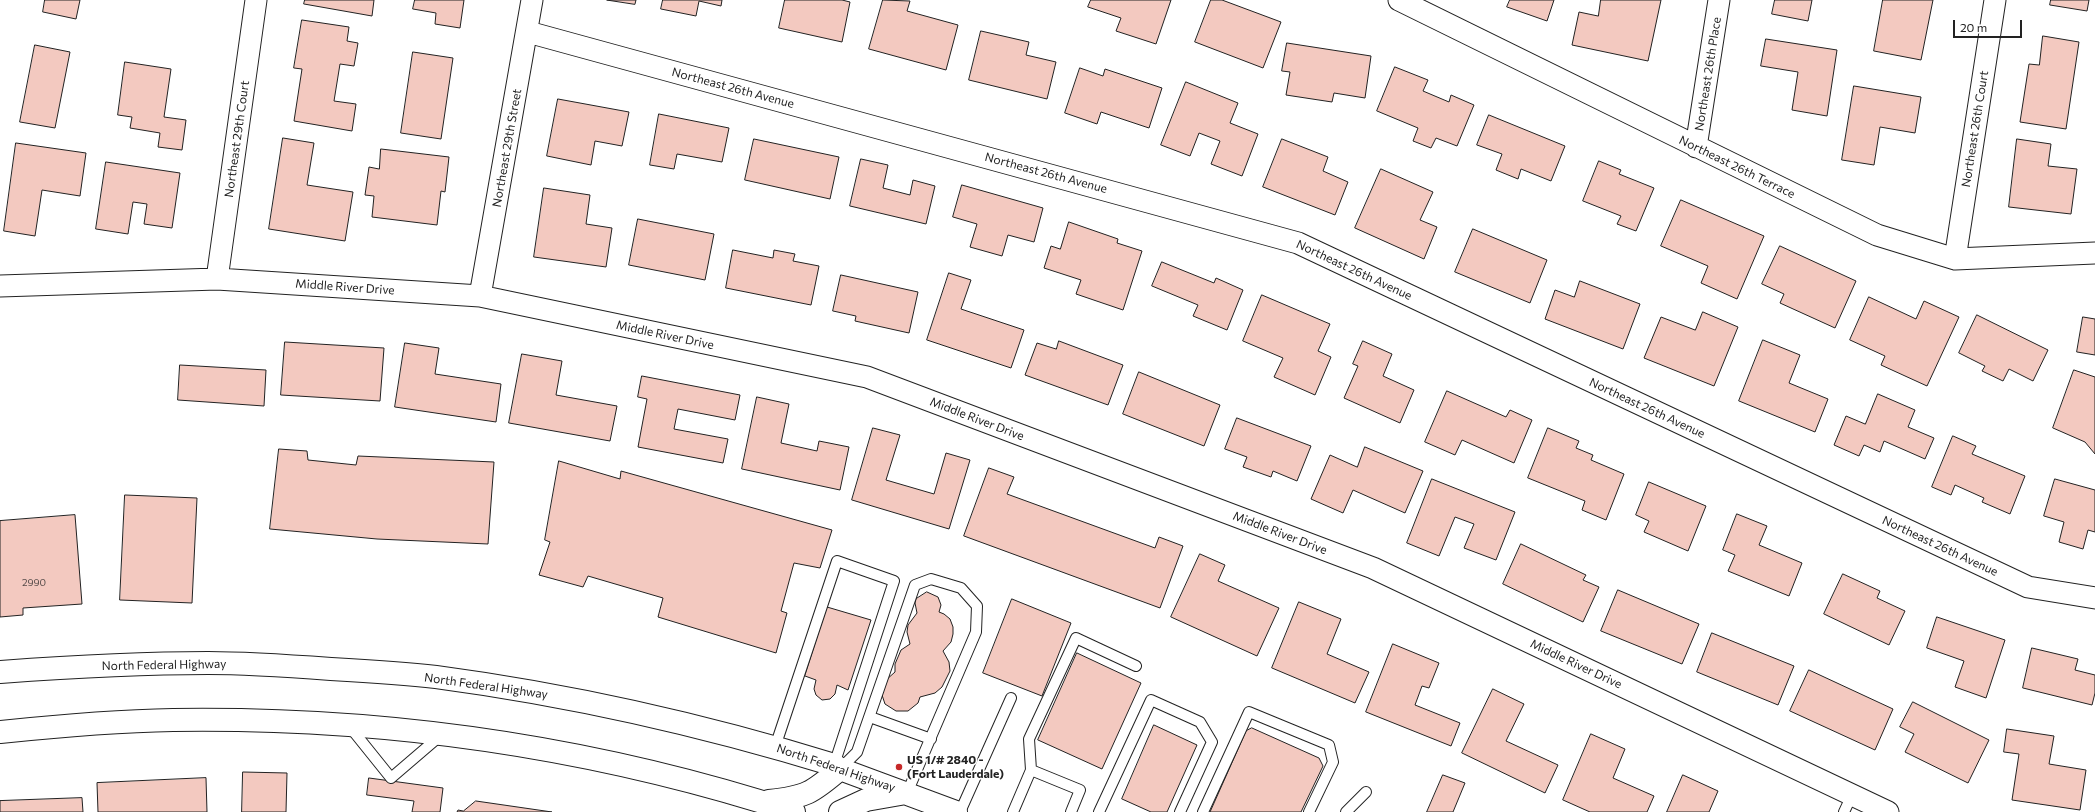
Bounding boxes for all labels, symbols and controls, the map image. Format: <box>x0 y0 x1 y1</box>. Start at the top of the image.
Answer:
scale bar <box>1955 12 2024 38</box>
street label: Northeast 26th Place <box>1692 16 1724 132</box>
text: 20 m <box>1960 20 1987 34</box>
street label: Northeast 26th Avenue <box>670 65 796 111</box>
street label: Northeast 26th Court <box>1959 70 1991 188</box>
street label: Northeast 29th Court <box>222 80 252 198</box>
street label: Northeast 29th Street <box>489 88 525 208</box>
street label: Northeast 26th Terrace <box>1677 133 1797 201</box>
street label: Northeast 26th Avenue <box>983 150 1109 196</box>
street label: Northeast 26th Avenue <box>1294 237 1414 303</box>
street label: Middle River Drive <box>295 276 395 298</box>
street label: Middle River Drive <box>615 318 715 352</box>
street label: Northeast 26th Avenue <box>1587 375 1707 441</box>
street label: Middle River Drive <box>928 394 1026 444</box>
street label: Middle River Drive <box>1231 508 1329 558</box>
street label: Northeast 26th Avenue <box>1880 513 2000 579</box>
house number: 2990 <box>22 577 46 589</box>
street label: Middle River Drive <box>1528 636 1624 692</box>
street label: North Federal Highway <box>101 657 227 673</box>
street label: North Federal Highway <box>423 670 549 702</box>
street label: North Federal Highway <box>775 741 897 795</box>
place label: US 1/# 2840 - (Fort Lauderdale) <box>907 753 1004 781</box>
marker: US 1/# 2840 - (Fort Lauderdale) <box>894 762 904 772</box>

